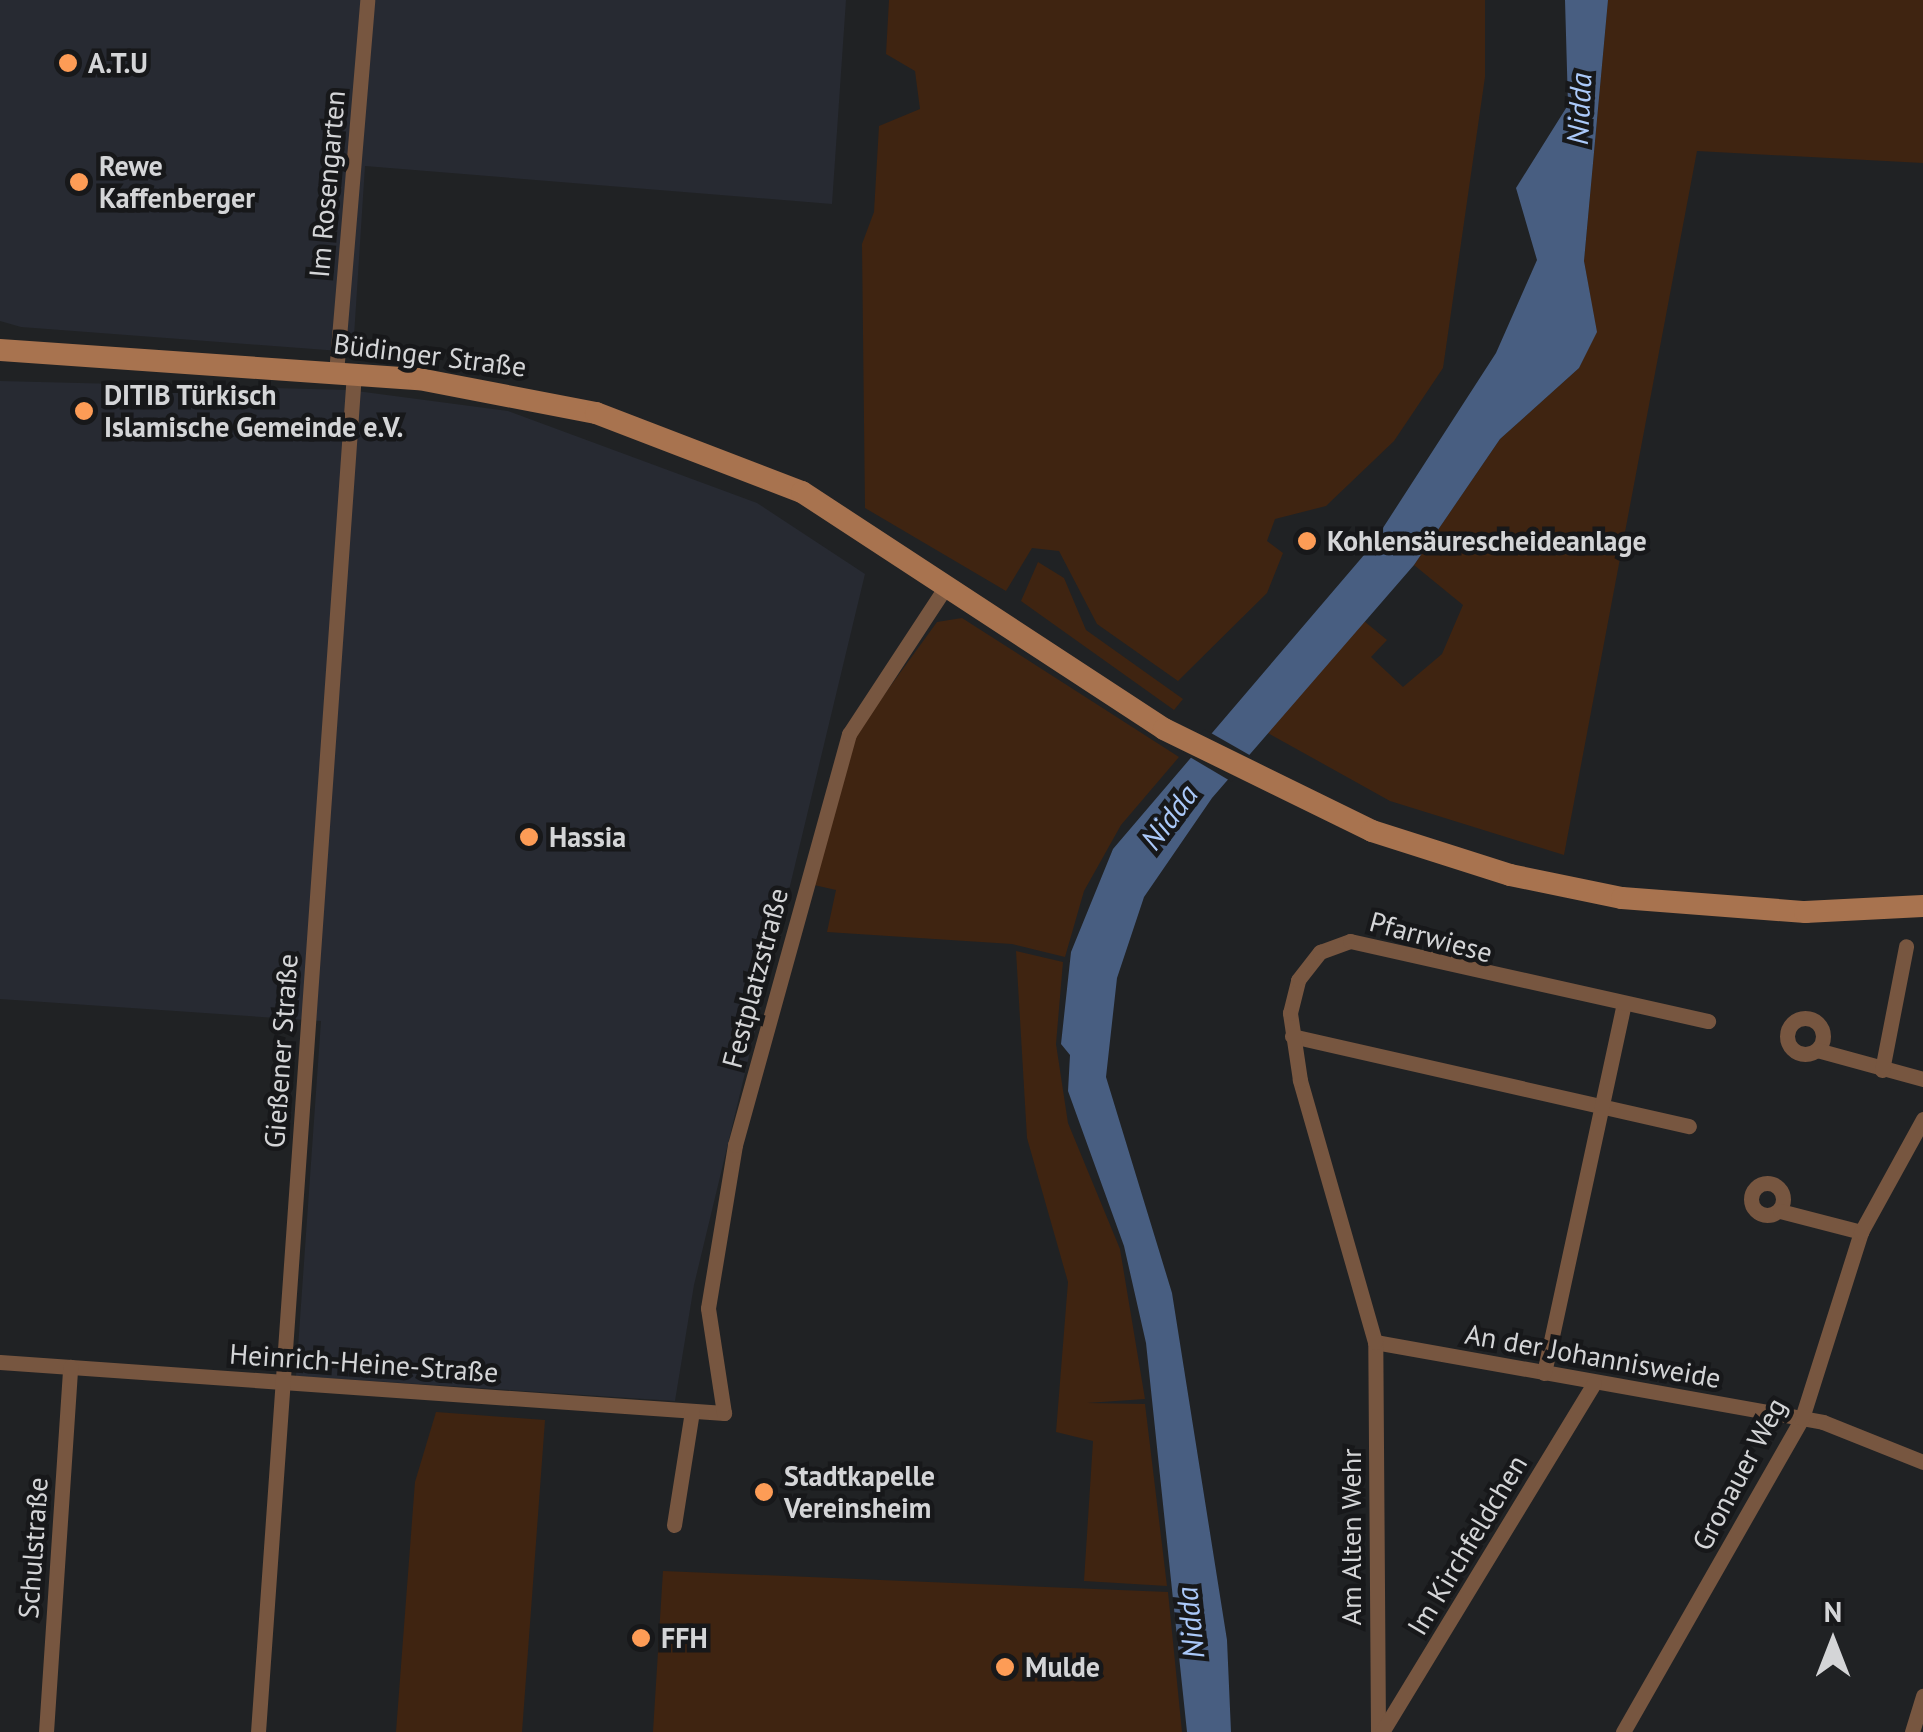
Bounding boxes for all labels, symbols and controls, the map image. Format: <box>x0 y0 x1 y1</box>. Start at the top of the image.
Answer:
place label: A.T.U <box>88 46 148 80</box>
marker: A.T.U <box>57 52 79 74</box>
water label: Nidda <box>1559 72 1599 146</box>
street label: Im Rosengarten <box>302 89 352 279</box>
place label: Rewe Kaffenberger <box>99 149 255 215</box>
marker: Rewe Kaffenberger <box>68 171 90 193</box>
street label: Büdinger Straße <box>332 326 528 384</box>
place label: DITIB Türkisch Islamische Gemeinde e.V. <box>104 378 404 444</box>
marker: DITIB Türkisch Islamische Gemeinde e.V. <box>73 400 95 422</box>
place label: Kohlensäurescheideanlage <box>1327 524 1647 558</box>
marker: Kohlensäurescheideanlage <box>1296 530 1318 552</box>
water label: Nidda <box>1133 777 1205 857</box>
place label: Hassia <box>549 820 626 854</box>
marker: Hassia <box>518 826 540 848</box>
street label: Festplatzstraße <box>715 884 795 1072</box>
street label: Pfarrwiese <box>1366 904 1496 970</box>
street label: Gießener Straße <box>257 953 305 1149</box>
street label: An der Johannisweide <box>1463 1317 1723 1395</box>
street label: Heinrich-Heine-Straße <box>228 1337 500 1389</box>
street label: Gronauer Weg <box>1685 1392 1793 1556</box>
street label: Am Alten Wehr <box>1334 1448 1368 1626</box>
street label: Im Kirchfeldchen <box>1400 1449 1534 1641</box>
place label: Stadtkapelle Vereinsheim <box>784 1459 935 1525</box>
street label: Schulstraße <box>11 1476 55 1620</box>
marker: Stadtkapelle Vereinsheim <box>753 1481 775 1503</box>
water label: Nidda <box>1168 1585 1212 1661</box>
north arrow <box>1783 1592 1883 1692</box>
text: N <box>1824 1593 1842 1630</box>
place label: FFH <box>661 1621 708 1655</box>
marker: FFH <box>630 1627 652 1649</box>
place label: Mulde <box>1025 1650 1100 1684</box>
marker: Mulde <box>994 1656 1016 1678</box>

